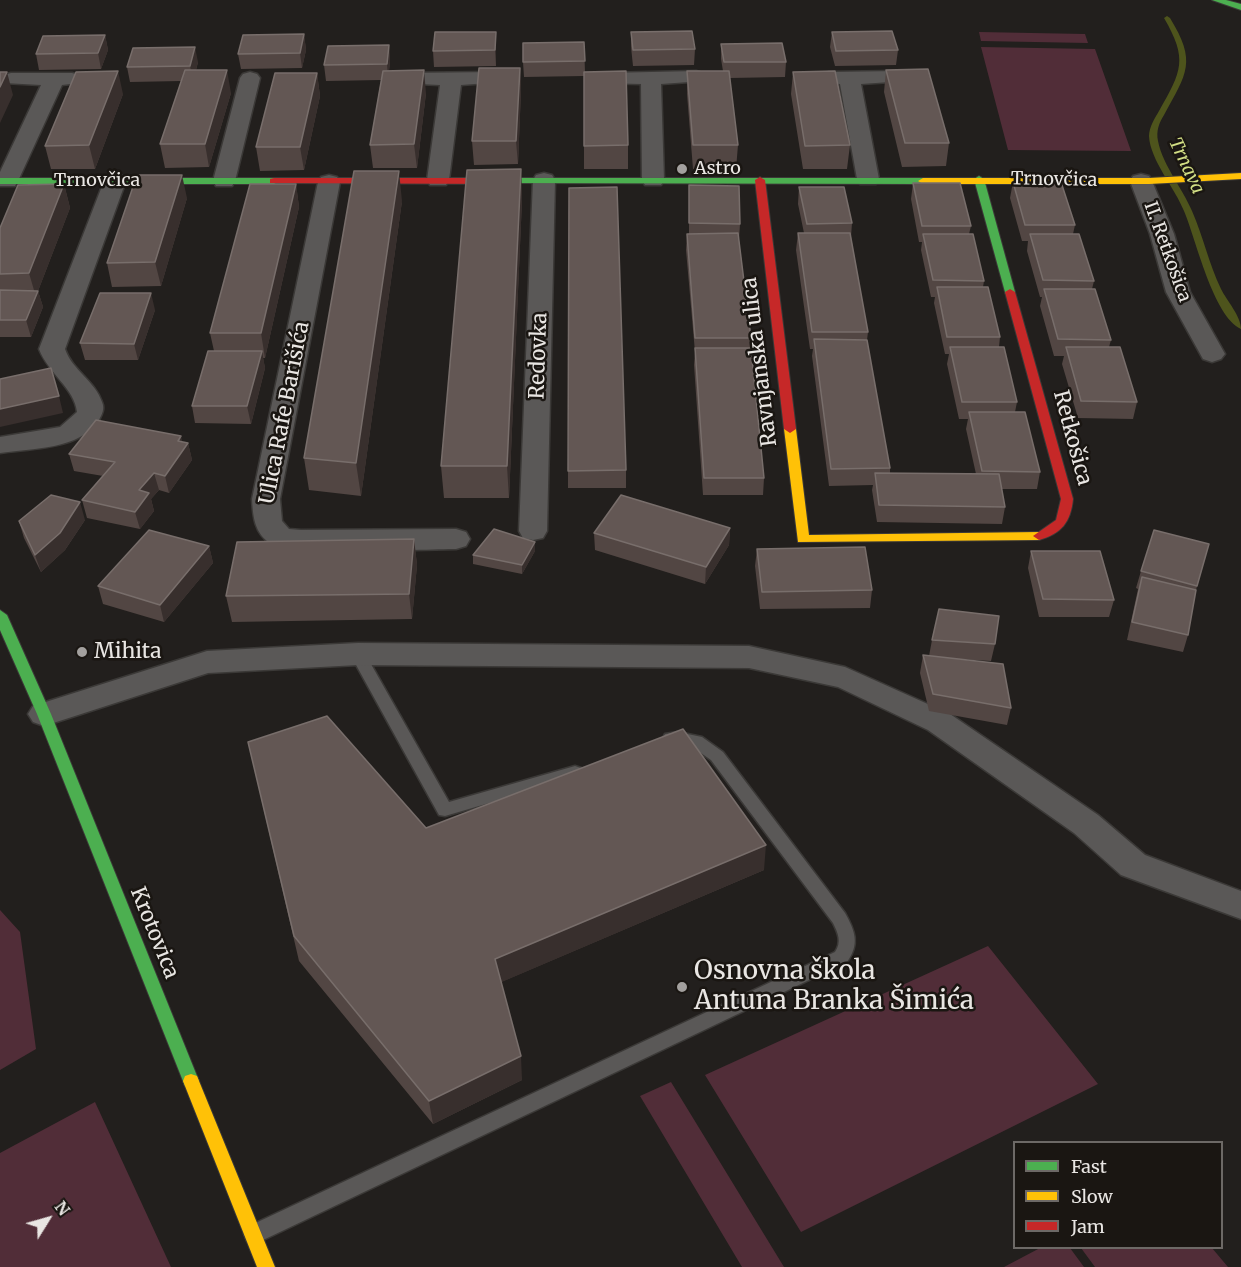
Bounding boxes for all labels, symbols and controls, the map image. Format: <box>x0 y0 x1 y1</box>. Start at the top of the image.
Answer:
water label: Trnava <box>1164 135 1208 197</box>
place label: Astro <box>694 158 741 180</box>
marker: Astro <box>675 162 689 176</box>
street label: Trnovčica <box>1011 168 1097 192</box>
street label: Trnovčica <box>54 170 140 192</box>
street label: II. Retkošica <box>1139 199 1195 305</box>
street label: Ravnjanska ulica <box>737 276 783 448</box>
street label: Redovka <box>525 312 553 400</box>
street label: Ulica Rafe Barišića <box>255 319 315 507</box>
street label: Retkošica <box>1047 388 1097 488</box>
place label: Mihita <box>94 639 161 665</box>
marker: Mihita <box>75 645 89 659</box>
street label: Krotovica <box>124 883 184 983</box>
place label: Osnovna škola Antuna Branka Šimića <box>694 956 974 1018</box>
marker: Osnovna škola Antuna Branka Šimića <box>675 980 689 994</box>
legend <box>1013 1141 1223 1249</box>
text: Fast <box>1071 1155 1107 1178</box>
text: Slow <box>1071 1185 1113 1208</box>
north arrow <box>18 1189 78 1249</box>
text: N <box>51 1197 74 1219</box>
text: Jam <box>1071 1215 1105 1238</box>

